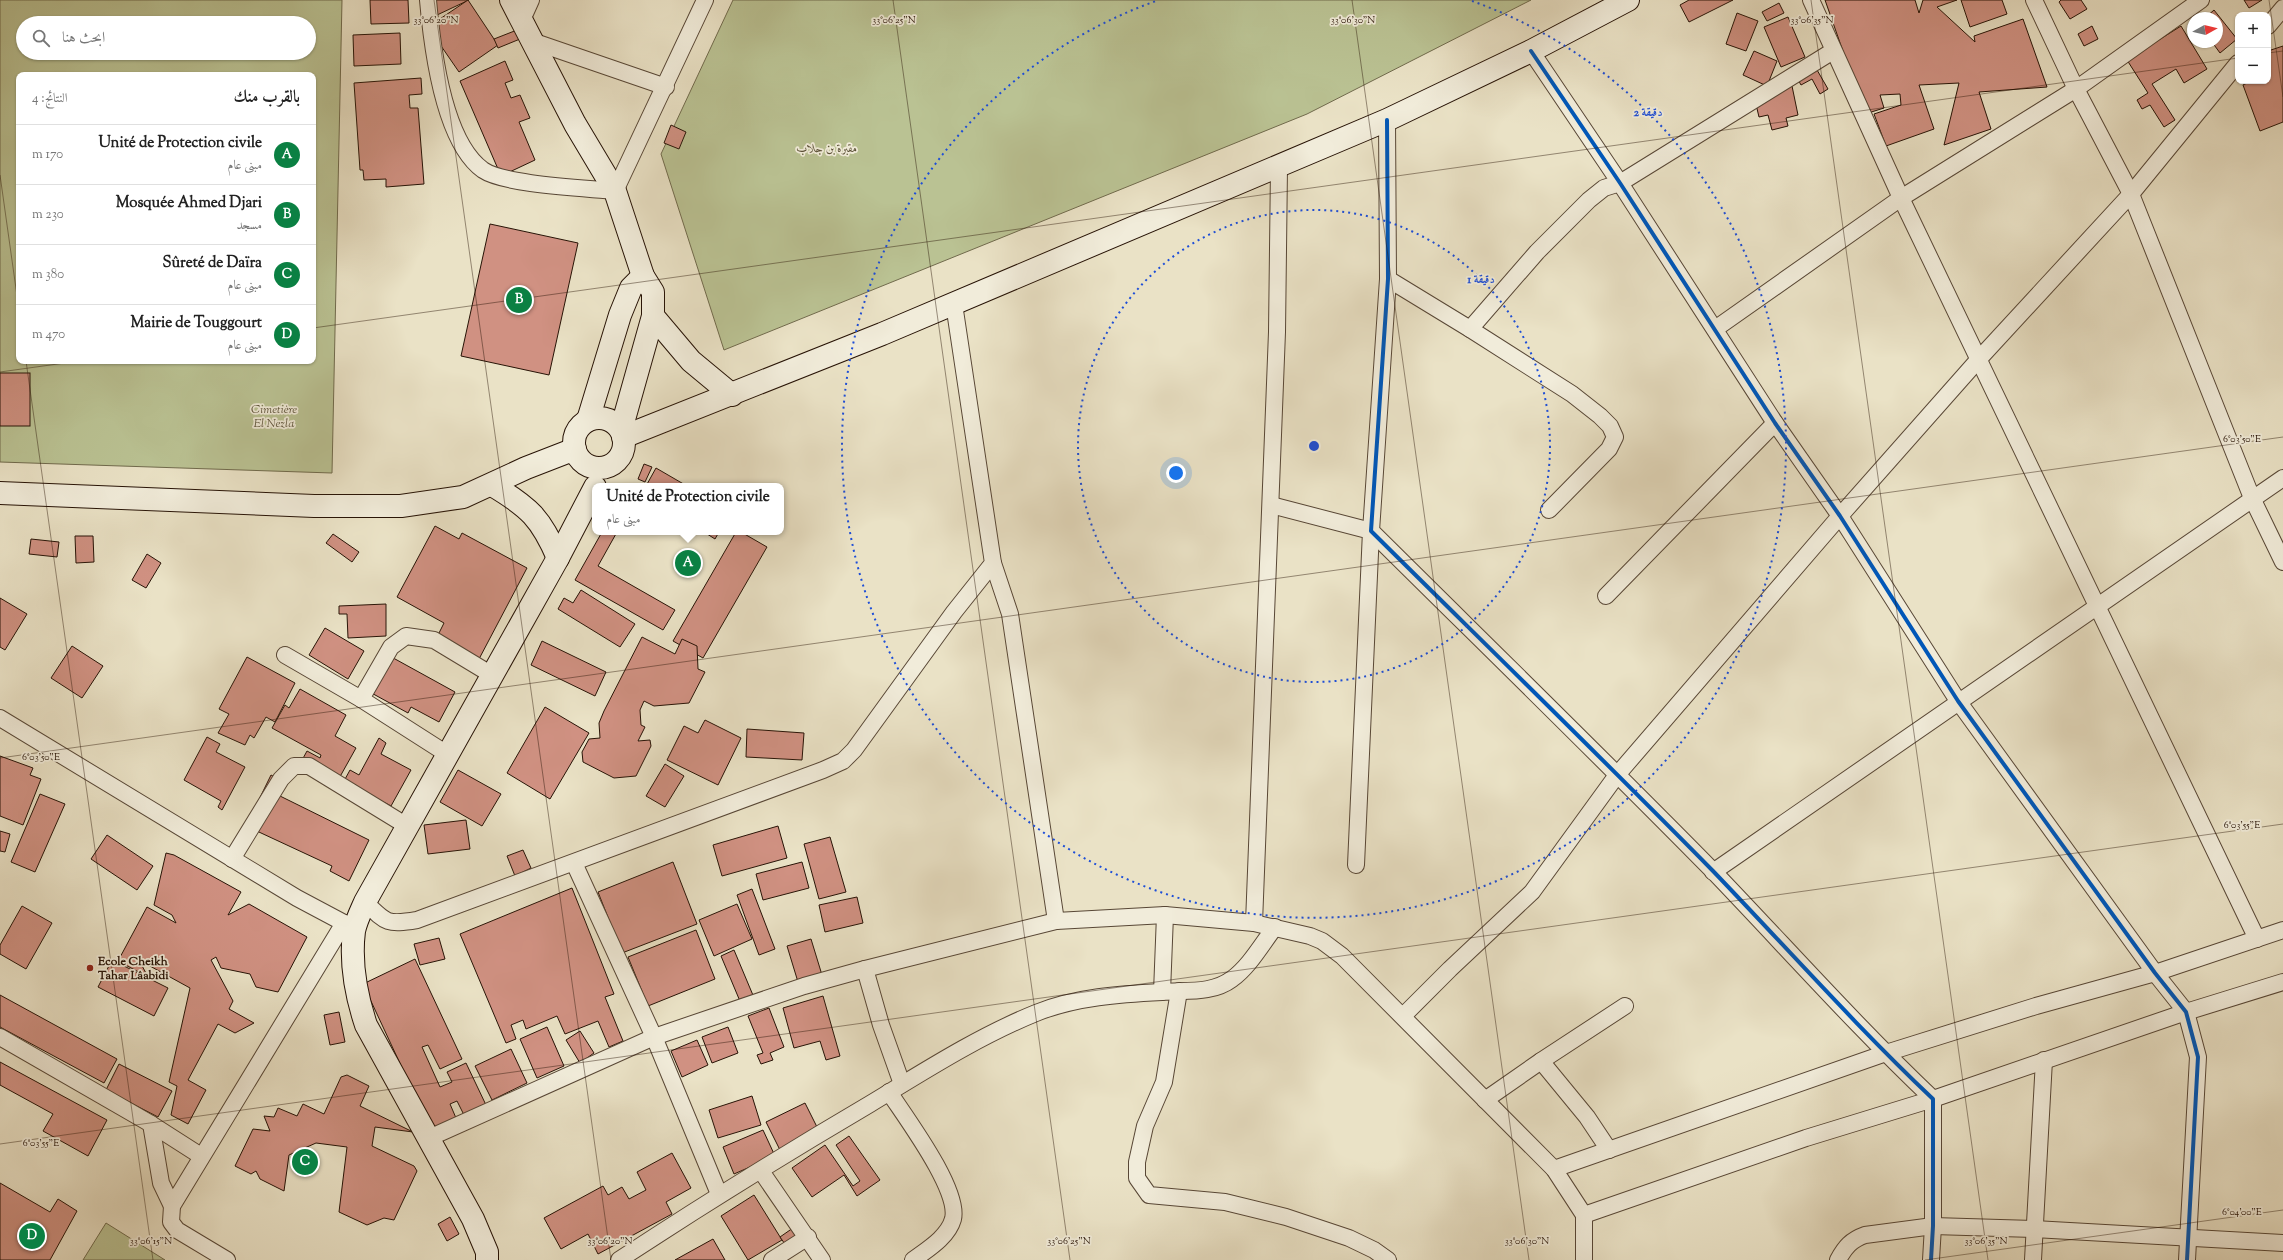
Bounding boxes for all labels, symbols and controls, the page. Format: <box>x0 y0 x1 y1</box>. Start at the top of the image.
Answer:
north arrow <box>2187 12 2223 48</box>
map controls <box>2235 12 2271 84</box>
button: + <box>2235 12 2271 48</box>
text: 33°06'20"N <box>413 13 459 28</box>
text: 33°06'25"N <box>872 13 916 28</box>
text: 33°06'30"N <box>1331 13 1375 28</box>
text: 33°06'35"N <box>1790 13 1834 28</box>
search box <box>16 16 316 60</box>
icon: search <box>30 27 52 49</box>
text: ابحث هنا <box>62 28 105 49</box>
button: − <box>2235 48 2271 84</box>
text: بالقرب منك <box>234 86 300 110</box>
text: النتائج: 4 <box>32 90 68 108</box>
text: 2 دقيقة <box>1633 104 1663 122</box>
text: Unité de Protection civile <box>98 133 262 154</box>
park label: مقبرة بن جلاب <box>797 140 857 158</box>
text: 170 m <box>32 146 63 164</box>
text: A <box>282 146 292 164</box>
text: مبنى عام <box>228 157 262 175</box>
text: Mosquée Ahmed Djari <box>116 193 262 214</box>
text: 230 m <box>32 206 64 224</box>
text: B <box>283 206 291 224</box>
text: مسجد <box>236 217 262 235</box>
text: Sûreté de Daïra <box>163 253 262 274</box>
text: 380 m <box>32 266 64 284</box>
text: C <box>282 266 292 284</box>
text: 1 دقيقة <box>1466 271 1495 289</box>
text: مبنى عام <box>228 277 262 295</box>
pin: B <box>506 285 532 315</box>
text: Mairie de Touggourt <box>130 313 262 334</box>
text: 470 m <box>32 326 65 344</box>
text: D <box>282 326 292 344</box>
text: مبنى عام <box>228 337 262 355</box>
park label: Cimetière El Nezla <box>251 401 297 433</box>
text: 6°03'50"E <box>2223 432 2261 447</box>
centre of rings <box>1307 439 1321 453</box>
your location <box>1166 463 1186 483</box>
popup <box>592 483 784 535</box>
text: Unité de Protection civile <box>606 487 770 508</box>
text: مبنى عام <box>606 511 641 529</box>
pin: A <box>675 548 701 578</box>
text: 6°03'50"E <box>22 750 60 765</box>
text: 6°03'55"E <box>2224 818 2260 833</box>
place label: Ecole Cheikh Tahar Lâabidi <box>97 953 169 985</box>
marker: Ecole Cheikh Tahar Lâabidi <box>85 963 95 973</box>
text: 6°03'55"E <box>23 1136 59 1151</box>
pin: C <box>292 1147 318 1177</box>
text: 6°04'00"E <box>2222 1205 2262 1220</box>
pin: D <box>19 1221 45 1251</box>
text: 33°06'15"N <box>130 1234 172 1249</box>
text: 33°06'20"N <box>587 1234 633 1249</box>
text: 33°06'25"N <box>1047 1234 1091 1249</box>
text: 33°06'30"N <box>1505 1234 1549 1249</box>
text: 33°06'35"N <box>1964 1234 2008 1249</box>

